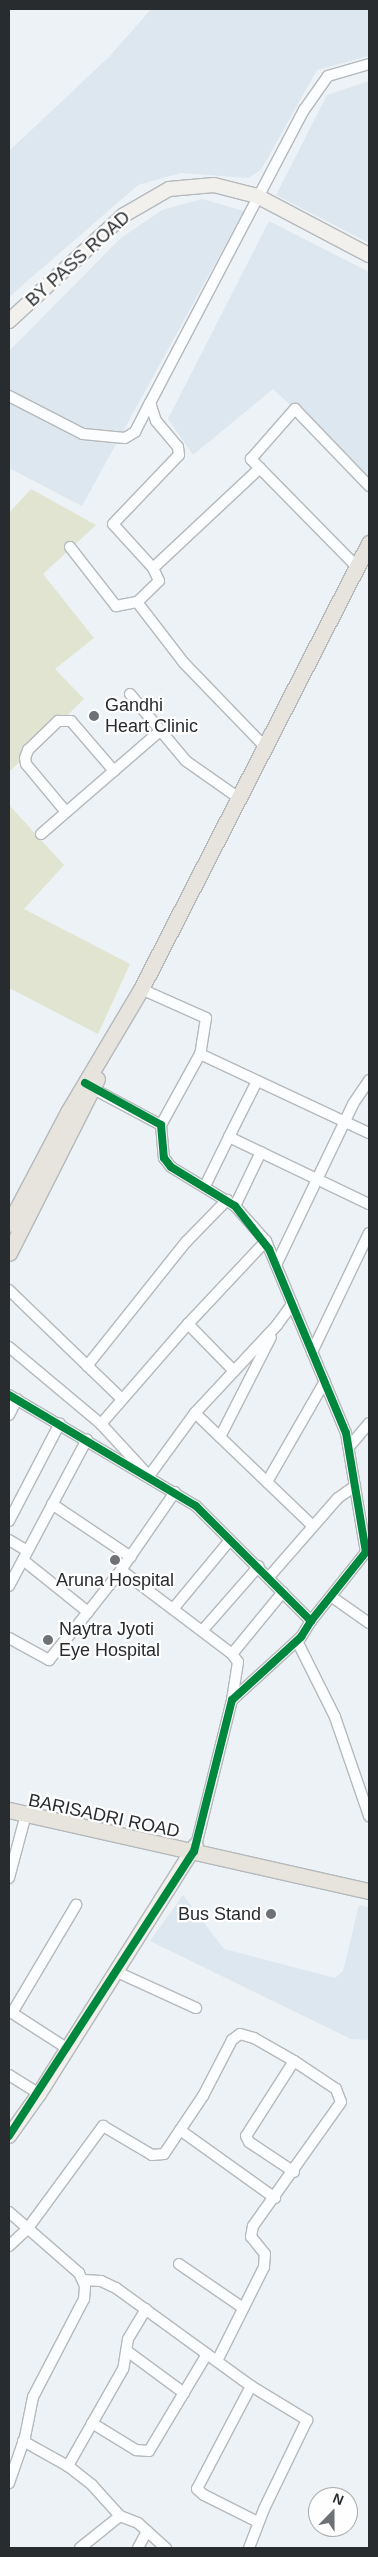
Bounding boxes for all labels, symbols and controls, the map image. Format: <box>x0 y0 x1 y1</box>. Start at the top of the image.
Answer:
street label: BY PASS ROAD <box>21 207 135 311</box>
place label: Gandhi Heart Clinic <box>105 695 198 738</box>
marker: Gandhi Heart Clinic <box>87 709 101 723</box>
marker: Aruna Hospital <box>108 1553 122 1567</box>
place label: Aruna Hospital <box>56 1569 174 1591</box>
place label: Naytra Jyoti Eye Hospital <box>59 1619 160 1662</box>
marker: Naytra Jyoti Eye Hospital <box>41 1633 55 1647</box>
street label: BARISADRI ROAD <box>26 1789 182 1843</box>
place label: Bus Stand <box>178 1903 261 1925</box>
marker: Bus Stand <box>265 1908 277 1920</box>
north arrow <box>308 2487 358 2537</box>
text: N <box>331 2490 346 2508</box>

